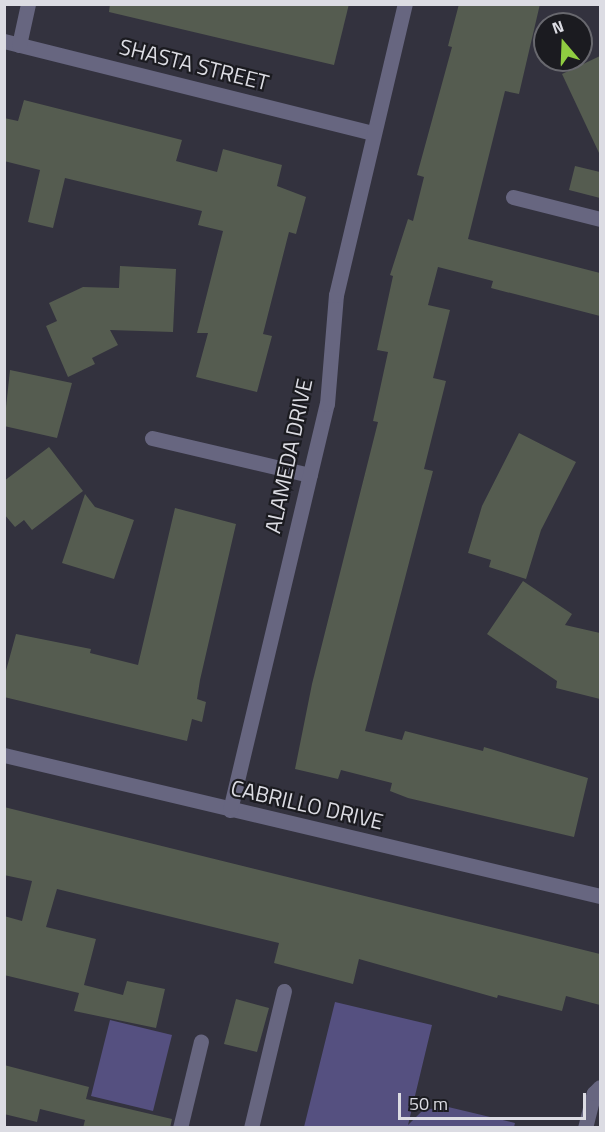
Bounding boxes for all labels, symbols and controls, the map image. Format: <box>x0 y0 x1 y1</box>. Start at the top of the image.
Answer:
north arrow <box>533 12 593 72</box>
text: N <box>549 14 567 40</box>
street label: SHASTA STREET <box>117 34 271 96</box>
street label: ALAMEDA DRIVE <box>260 376 318 536</box>
street label: CABRILLO DRIVE <box>228 775 386 835</box>
scale bar <box>401 1081 588 1119</box>
text: 50 m <box>409 1090 448 1117</box>

